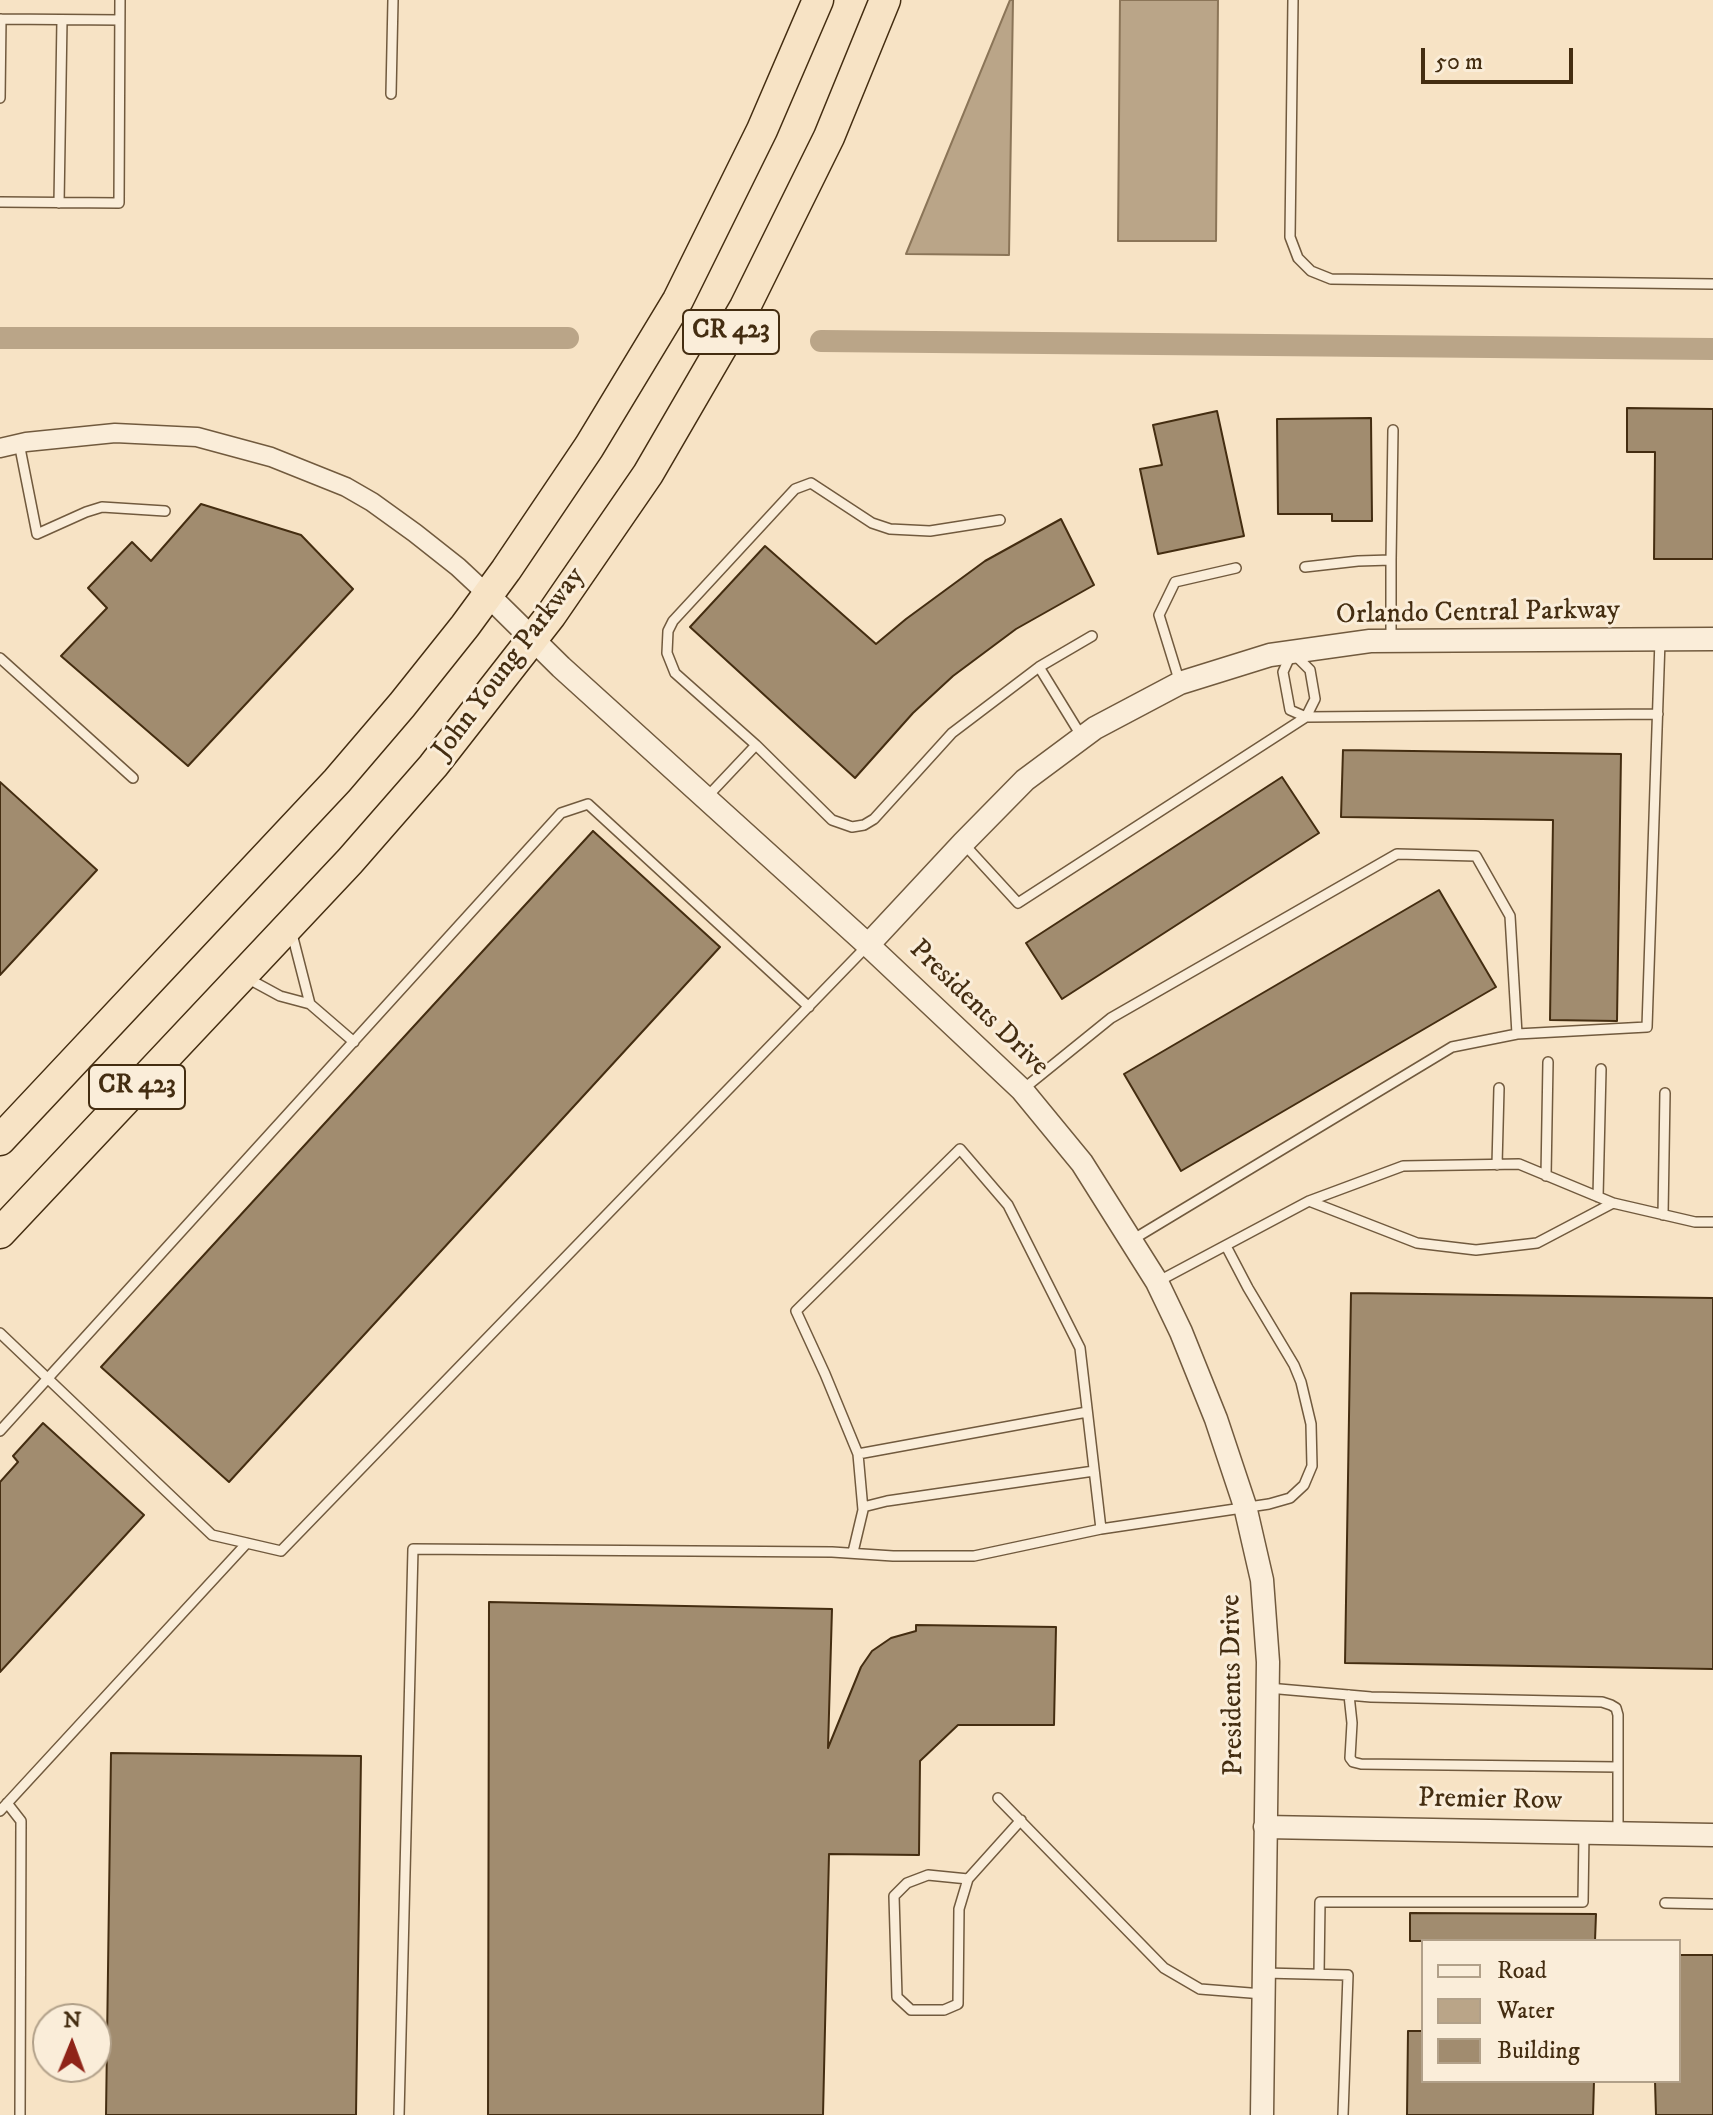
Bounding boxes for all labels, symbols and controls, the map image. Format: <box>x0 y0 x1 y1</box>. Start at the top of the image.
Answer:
scale bar <box>1425 32 1577 82</box>
text: 50 m <box>1435 47 1483 77</box>
road number: CR 423 <box>683 310 779 354</box>
street label: John Young Parkway <box>427 561 593 767</box>
street label: Orlando Central Parkway <box>1336 595 1620 633</box>
street label: Presidents Drive <box>901 934 1055 1084</box>
road number: CR 423 <box>89 1065 185 1109</box>
street label: Presidents Drive <box>1216 1594 1252 1776</box>
street label: Premier Row <box>1417 1783 1563 1819</box>
legend <box>1421 1939 1681 2083</box>
text: Road <box>1497 1956 1547 1986</box>
text: Water <box>1497 1996 1554 2026</box>
north arrow <box>32 2003 112 2083</box>
text: N <box>63 2007 82 2034</box>
text: Building <box>1497 2036 1580 2066</box>

